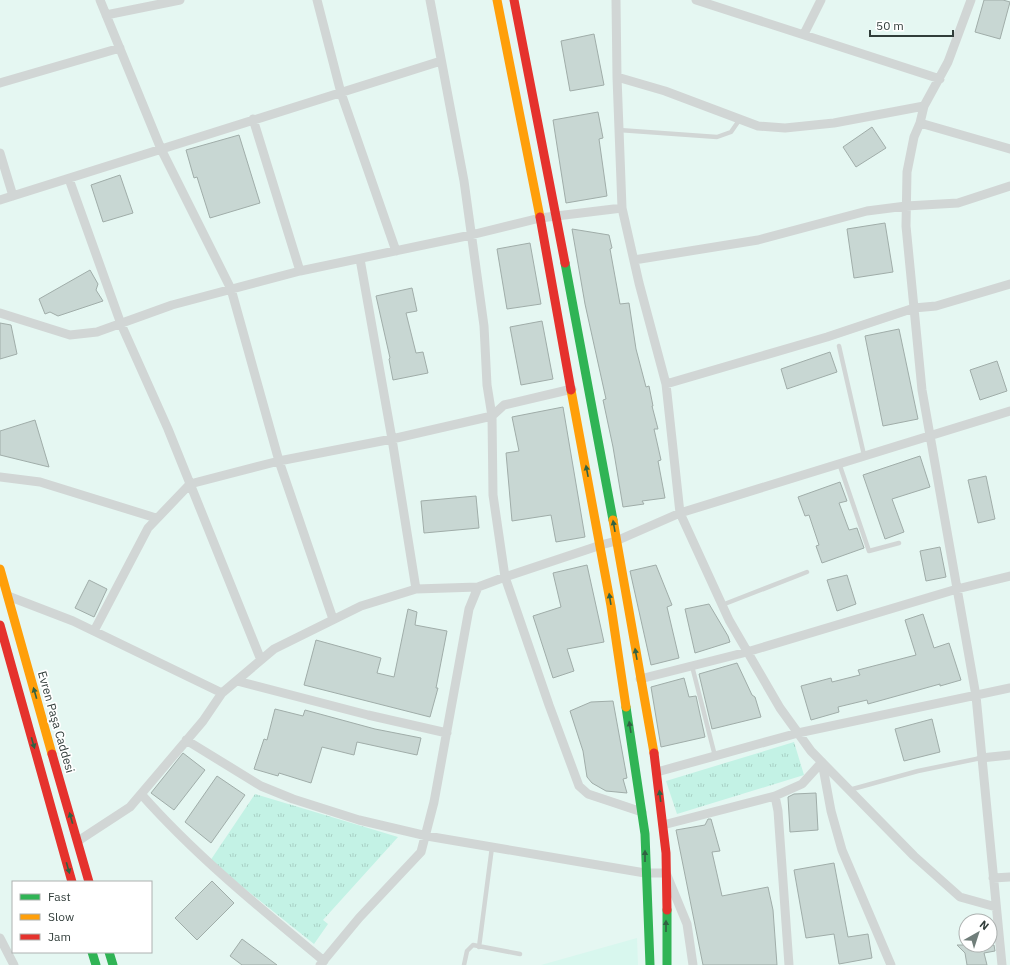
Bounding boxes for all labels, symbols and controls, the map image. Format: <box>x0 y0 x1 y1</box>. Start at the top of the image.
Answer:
scale bar <box>870 12 953 38</box>
text: 50 m <box>876 18 904 33</box>
one-way arrow <box>584 465 590 477</box>
one-way arrow <box>611 520 617 532</box>
one-way arrow <box>606 593 612 605</box>
one-way arrow <box>633 648 639 661</box>
street label: Evren Paşa Caddesi <box>35 669 78 775</box>
one-way arrow <box>32 686 38 698</box>
one-way arrow <box>627 721 633 733</box>
one-way arrow <box>30 737 36 749</box>
one-way arrow <box>656 790 663 802</box>
one-way arrow <box>68 811 74 823</box>
one-way arrow <box>642 849 648 862</box>
one-way arrow <box>66 862 72 874</box>
legend <box>12 881 152 953</box>
text: Fast <box>48 889 71 904</box>
text: Slow <box>48 909 74 924</box>
north arrow <box>958 913 998 953</box>
text: N <box>977 917 992 933</box>
one-way arrow <box>663 919 669 932</box>
text: Jam <box>48 929 71 944</box>

